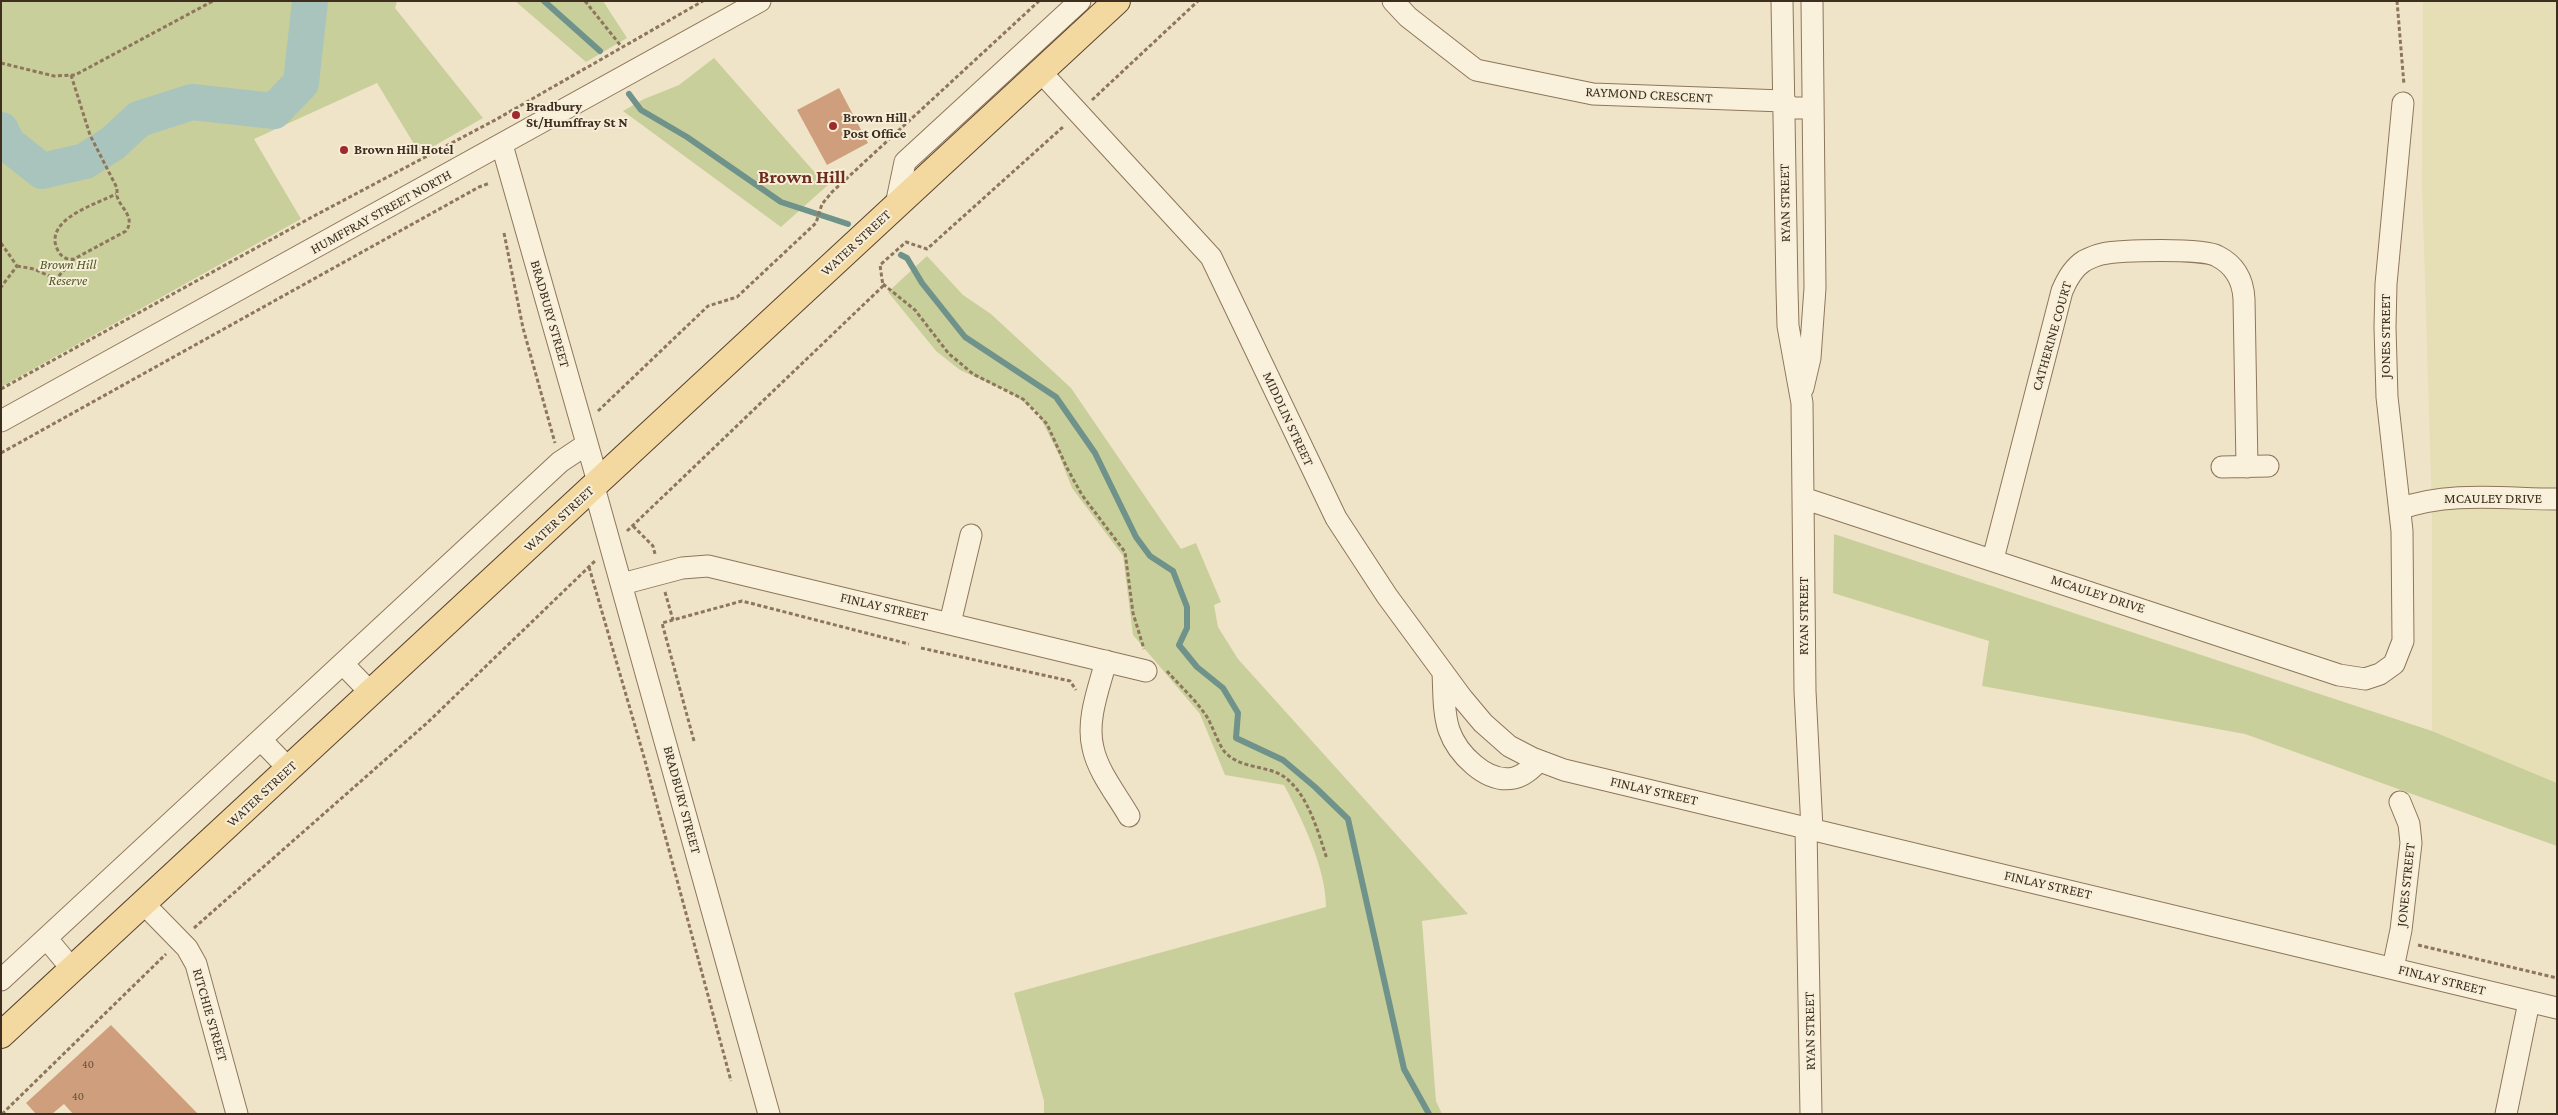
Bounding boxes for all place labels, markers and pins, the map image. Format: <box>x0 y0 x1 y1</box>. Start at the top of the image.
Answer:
place label: Bradbury St/Humffray St N <box>526 99 628 132</box>
marker: Bradbury St/Humffray St N <box>510 109 522 121</box>
place label: Brown Hill Post Office <box>843 110 907 142</box>
marker: Brown Hill Post Office <box>827 120 839 132</box>
place label: Brown Hill Hotel <box>354 142 453 158</box>
marker: Brown Hill Hotel <box>338 144 350 156</box>

